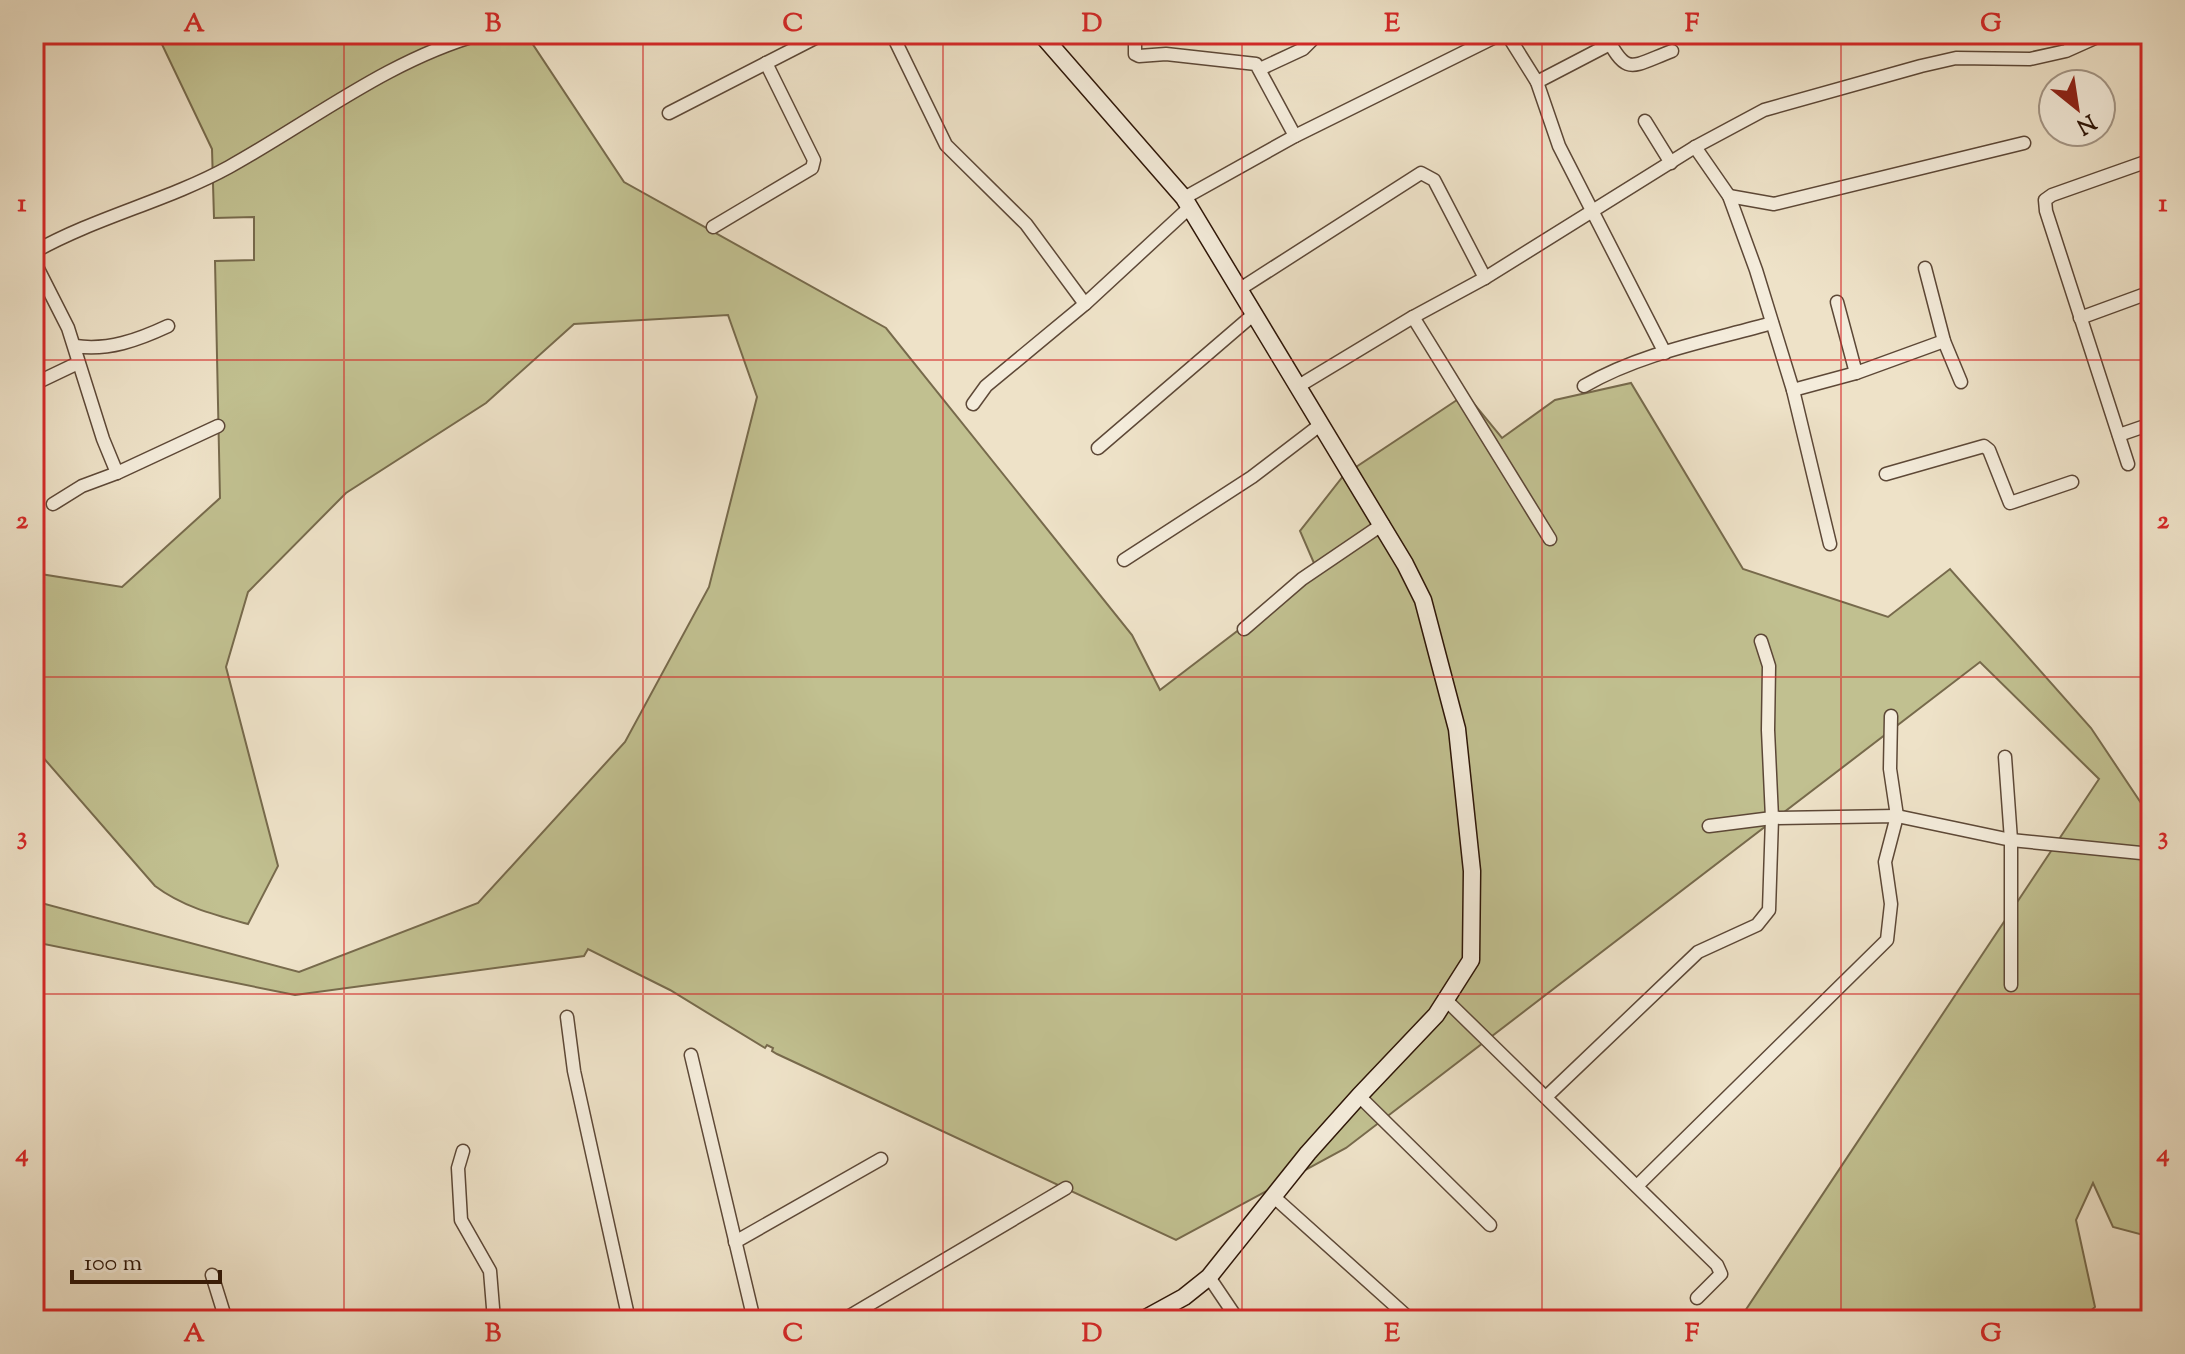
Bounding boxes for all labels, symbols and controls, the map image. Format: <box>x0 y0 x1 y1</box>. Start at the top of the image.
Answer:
text: A <box>183 6 205 43</box>
text: B <box>485 6 502 43</box>
text: C <box>783 6 803 43</box>
text: D <box>1082 6 1102 43</box>
text: E <box>1384 6 1400 43</box>
text: F <box>1685 6 1700 43</box>
text: G <box>1980 6 2002 43</box>
north arrow <box>2037 68 2117 148</box>
text: N <box>2070 104 2101 141</box>
text: 1 <box>18 186 27 223</box>
text: 1 <box>2159 186 2168 223</box>
text: 2 <box>16 503 29 540</box>
text: 2 <box>2157 503 2170 540</box>
text: 3 <box>17 819 27 856</box>
text: 3 <box>2158 819 2168 856</box>
text: 4 <box>14 1136 29 1173</box>
text: 4 <box>2155 1136 2170 1173</box>
scale bar <box>72 1234 220 1284</box>
text: 100 m <box>84 1247 142 1281</box>
text: A <box>183 1316 205 1353</box>
text: B <box>485 1316 502 1353</box>
text: C <box>783 1316 803 1353</box>
text: D <box>1082 1316 1102 1353</box>
text: E <box>1384 1316 1400 1353</box>
text: F <box>1685 1316 1700 1353</box>
text: G <box>1980 1316 2002 1353</box>

